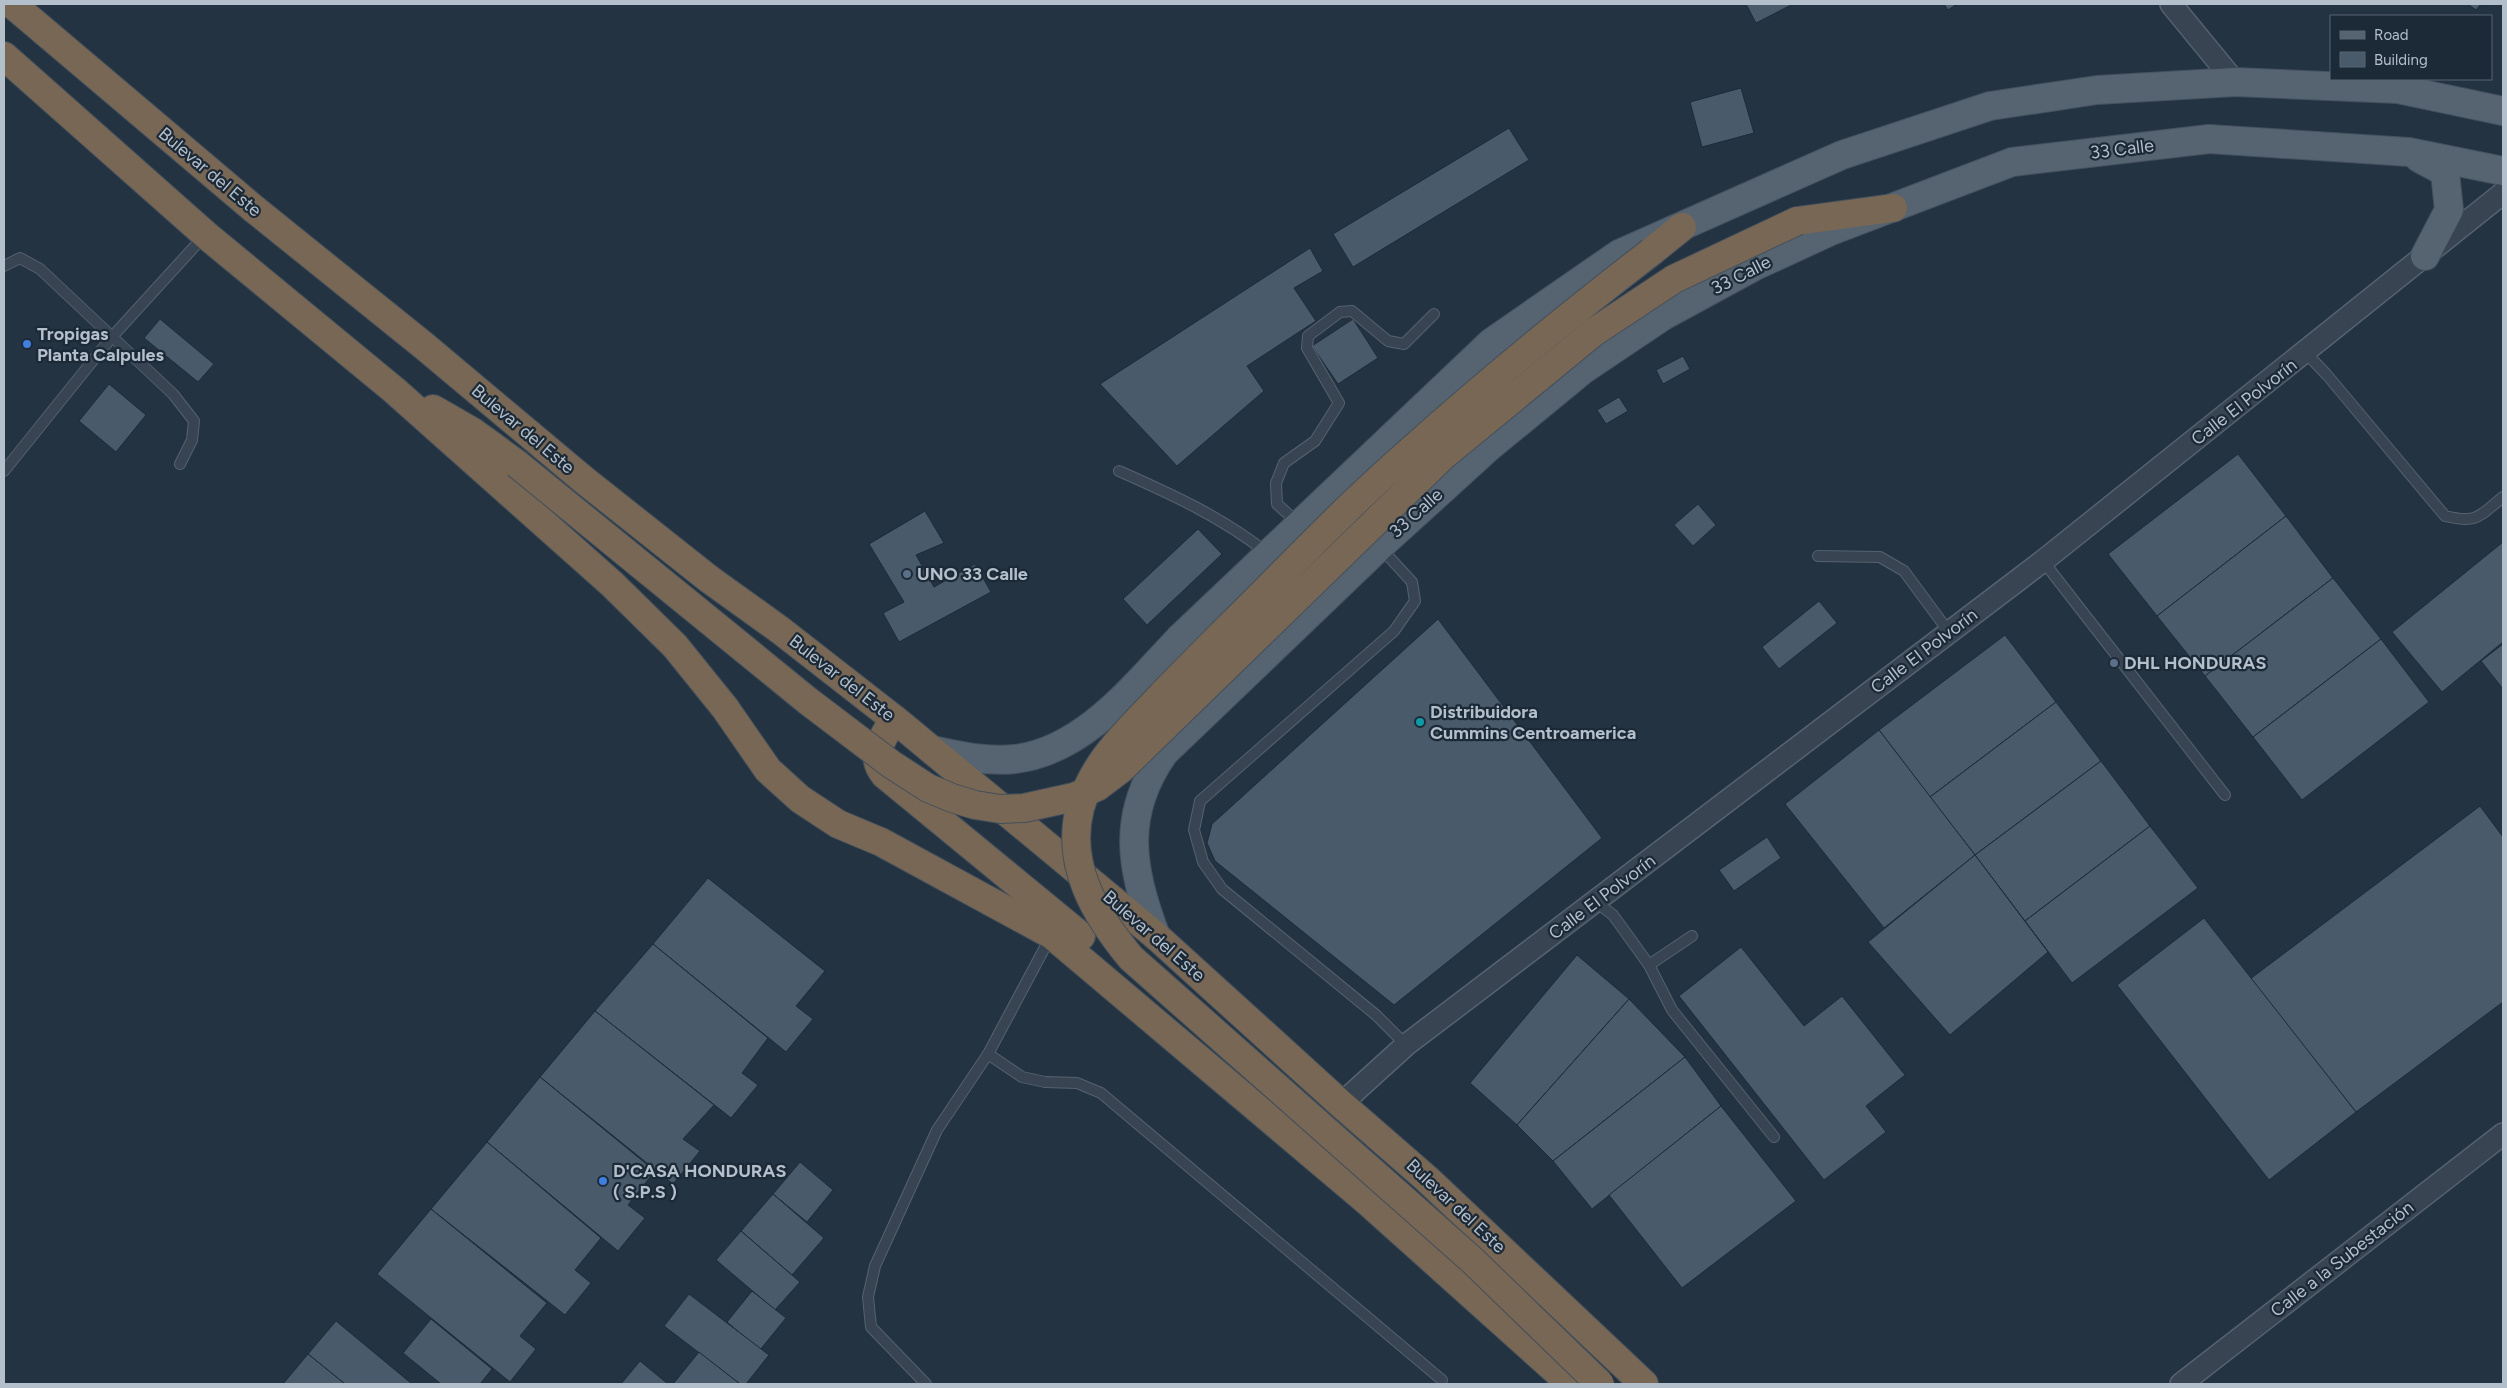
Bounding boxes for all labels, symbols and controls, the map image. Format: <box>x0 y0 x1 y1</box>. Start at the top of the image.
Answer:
legend <box>2330 15 2492 80</box>
text: Road <box>2374 26 2409 44</box>
text: Building <box>2374 51 2428 69</box>
street label: Bulevar del Este <box>154 122 266 222</box>
street label: 33 Calle <box>2089 134 2155 164</box>
street label: 33 Calle <box>1708 251 1775 299</box>
place label: Tropigas Planta Calpules <box>37 323 165 366</box>
marker: Tropigas Planta Calpules <box>21 338 33 350</box>
street label: Calle El Polvorín <box>2187 354 2301 450</box>
street label: Bulevar del Este <box>467 379 579 479</box>
street label: 33 Calle <box>1385 483 1447 543</box>
place label: UNO 33 Calle <box>917 563 1028 585</box>
marker: UNO 33 Calle <box>901 568 913 580</box>
street label: Calle El Polvorín <box>1866 604 1982 698</box>
street label: Bulevar del Este <box>785 630 899 726</box>
place label: DHL HONDURAS <box>2124 652 2266 674</box>
marker: DHL HONDURAS <box>2108 657 2120 669</box>
place label: Distribuidora Cummins Centroamerica <box>1430 701 1636 744</box>
marker: Distribuidora Cummins Centroamerica <box>1414 716 1426 728</box>
street label: Calle El Polvorín <box>1544 850 1660 944</box>
street label: Bulevar del Este <box>1099 886 1210 986</box>
street label: Bulevar del Este <box>1402 1154 1510 1258</box>
place label: D'CASA HONDURAS ( S.P.S ) <box>613 1160 786 1203</box>
marker: D'CASA HONDURAS ( S.P.S ) <box>597 1175 609 1187</box>
street label: Calle a la Subestación <box>2266 1196 2418 1322</box>

